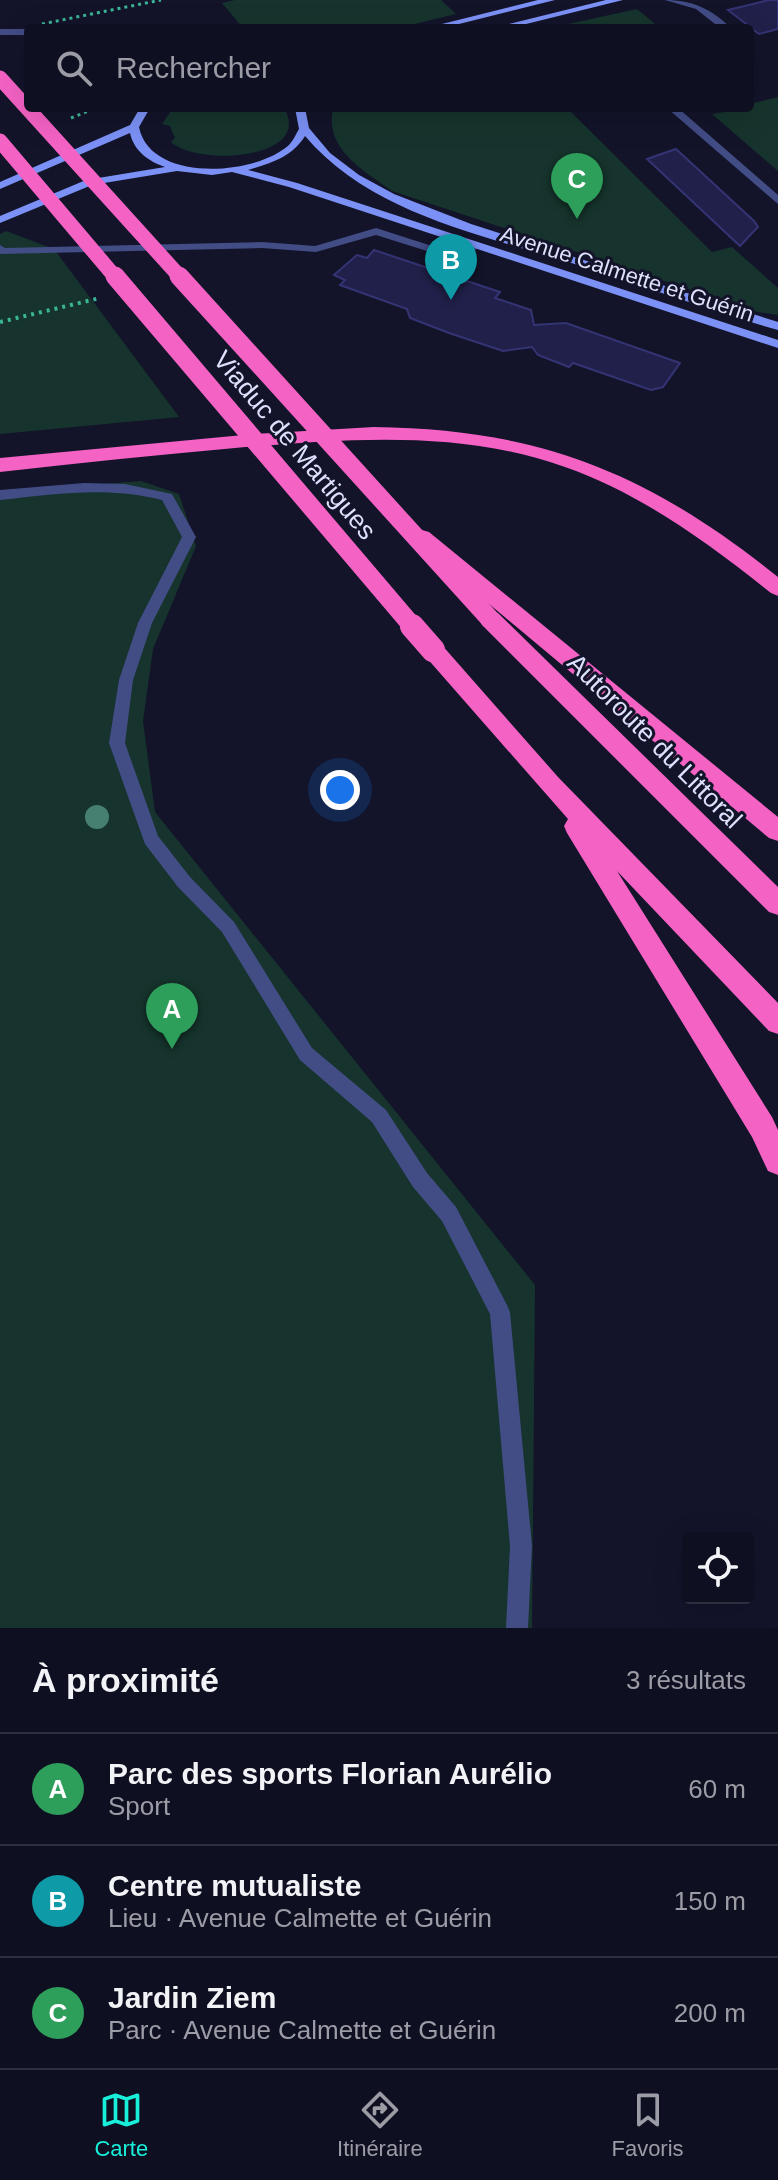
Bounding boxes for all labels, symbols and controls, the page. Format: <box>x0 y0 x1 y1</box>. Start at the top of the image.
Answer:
search box <box>24 24 754 112</box>
icon: search <box>52 46 96 90</box>
text: Rechercher <box>116 51 271 84</box>
pin: C <box>551 153 603 219</box>
street label: Avenue Calmette et Guérin <box>497 221 757 327</box>
pin: B <box>425 234 477 300</box>
street label: Viaduc de Martigues <box>207 345 383 545</box>
street label: Autoroute du Littoral <box>562 648 748 834</box>
your location <box>320 770 360 810</box>
pin: A <box>146 983 198 1049</box>
map controls <box>682 1532 754 1604</box>
button: locate <box>682 1532 754 1604</box>
text: À proximité <box>32 1661 219 1699</box>
text: 3 résultats <box>626 1665 746 1695</box>
text: Parc des sports Florian Aurélio <box>108 1757 552 1790</box>
text: A <box>49 1774 67 1804</box>
text: 60 m <box>688 1774 746 1804</box>
text: Sport <box>108 1791 170 1821</box>
text: Centre mutualiste <box>108 1869 361 1902</box>
text: B <box>49 1886 67 1916</box>
text: 150 m <box>674 1886 746 1916</box>
text: Lieu · Avenue Calmette et Guérin <box>108 1903 492 1933</box>
text: Jardin Ziem <box>108 1981 276 2014</box>
text: C <box>49 1998 67 2028</box>
text: 200 m <box>674 1998 746 2028</box>
text: Parc · Avenue Calmette et Guérin <box>108 2015 496 2045</box>
tab: Carte <box>94 2088 148 2162</box>
tab: Itinéraire <box>337 2088 423 2162</box>
tab: Favoris <box>611 2088 684 2162</box>

